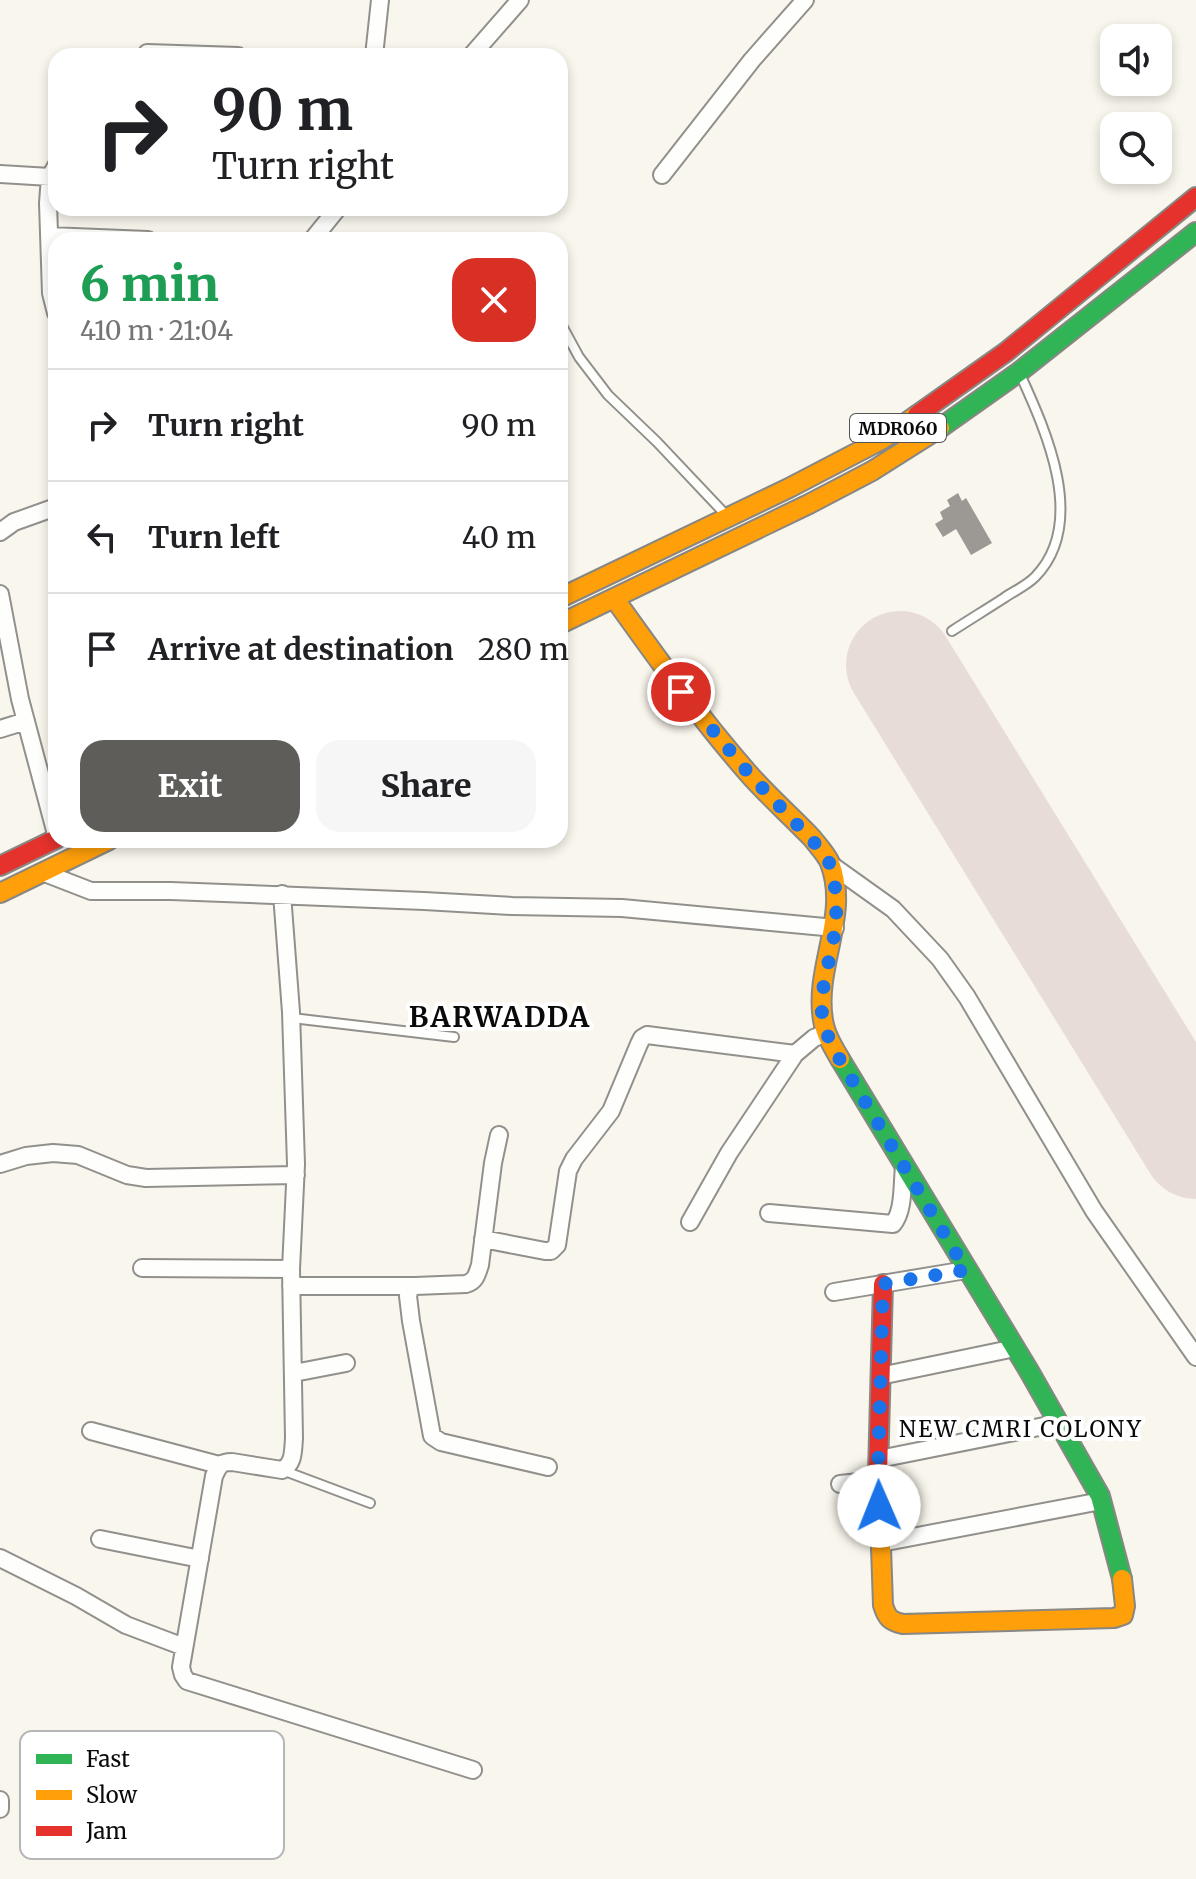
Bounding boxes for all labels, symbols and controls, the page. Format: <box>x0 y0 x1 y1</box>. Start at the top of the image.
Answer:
map controls <box>1100 24 1172 184</box>
button: sound <box>1100 24 1172 96</box>
text: 90 m <box>212 75 353 145</box>
icon: right <box>80 80 184 184</box>
button: search <box>1100 112 1172 184</box>
text: Turn right <box>212 144 394 189</box>
text: 6 min <box>80 254 219 314</box>
button: close <box>452 258 536 342</box>
text: 410 m · 21:04 <box>80 314 233 347</box>
icon: right <box>80 403 124 447</box>
text: Turn right <box>148 406 304 444</box>
text: 90 m <box>462 406 536 444</box>
road number: MDR060 <box>850 414 946 442</box>
icon: left <box>80 515 124 559</box>
text: Turn left <box>148 518 280 556</box>
text: 40 m <box>462 518 536 556</box>
icon: arrive <box>80 627 124 671</box>
text: Arrive at destination <box>148 630 454 668</box>
text: 280 m <box>478 630 569 668</box>
pin <box>647 658 715 726</box>
icon: arrive <box>659 670 703 714</box>
button: Exit <box>80 740 300 832</box>
button: Share <box>316 740 536 832</box>
district label: BARWADDA <box>409 999 591 1035</box>
district label: NEW CMRI COLONY <box>899 1415 1143 1443</box>
position arrow <box>837 1464 921 1548</box>
legend <box>20 1731 284 1859</box>
text: Fast <box>86 1745 130 1773</box>
text: Slow <box>86 1781 137 1809</box>
text: Jam <box>85 1817 127 1845</box>

